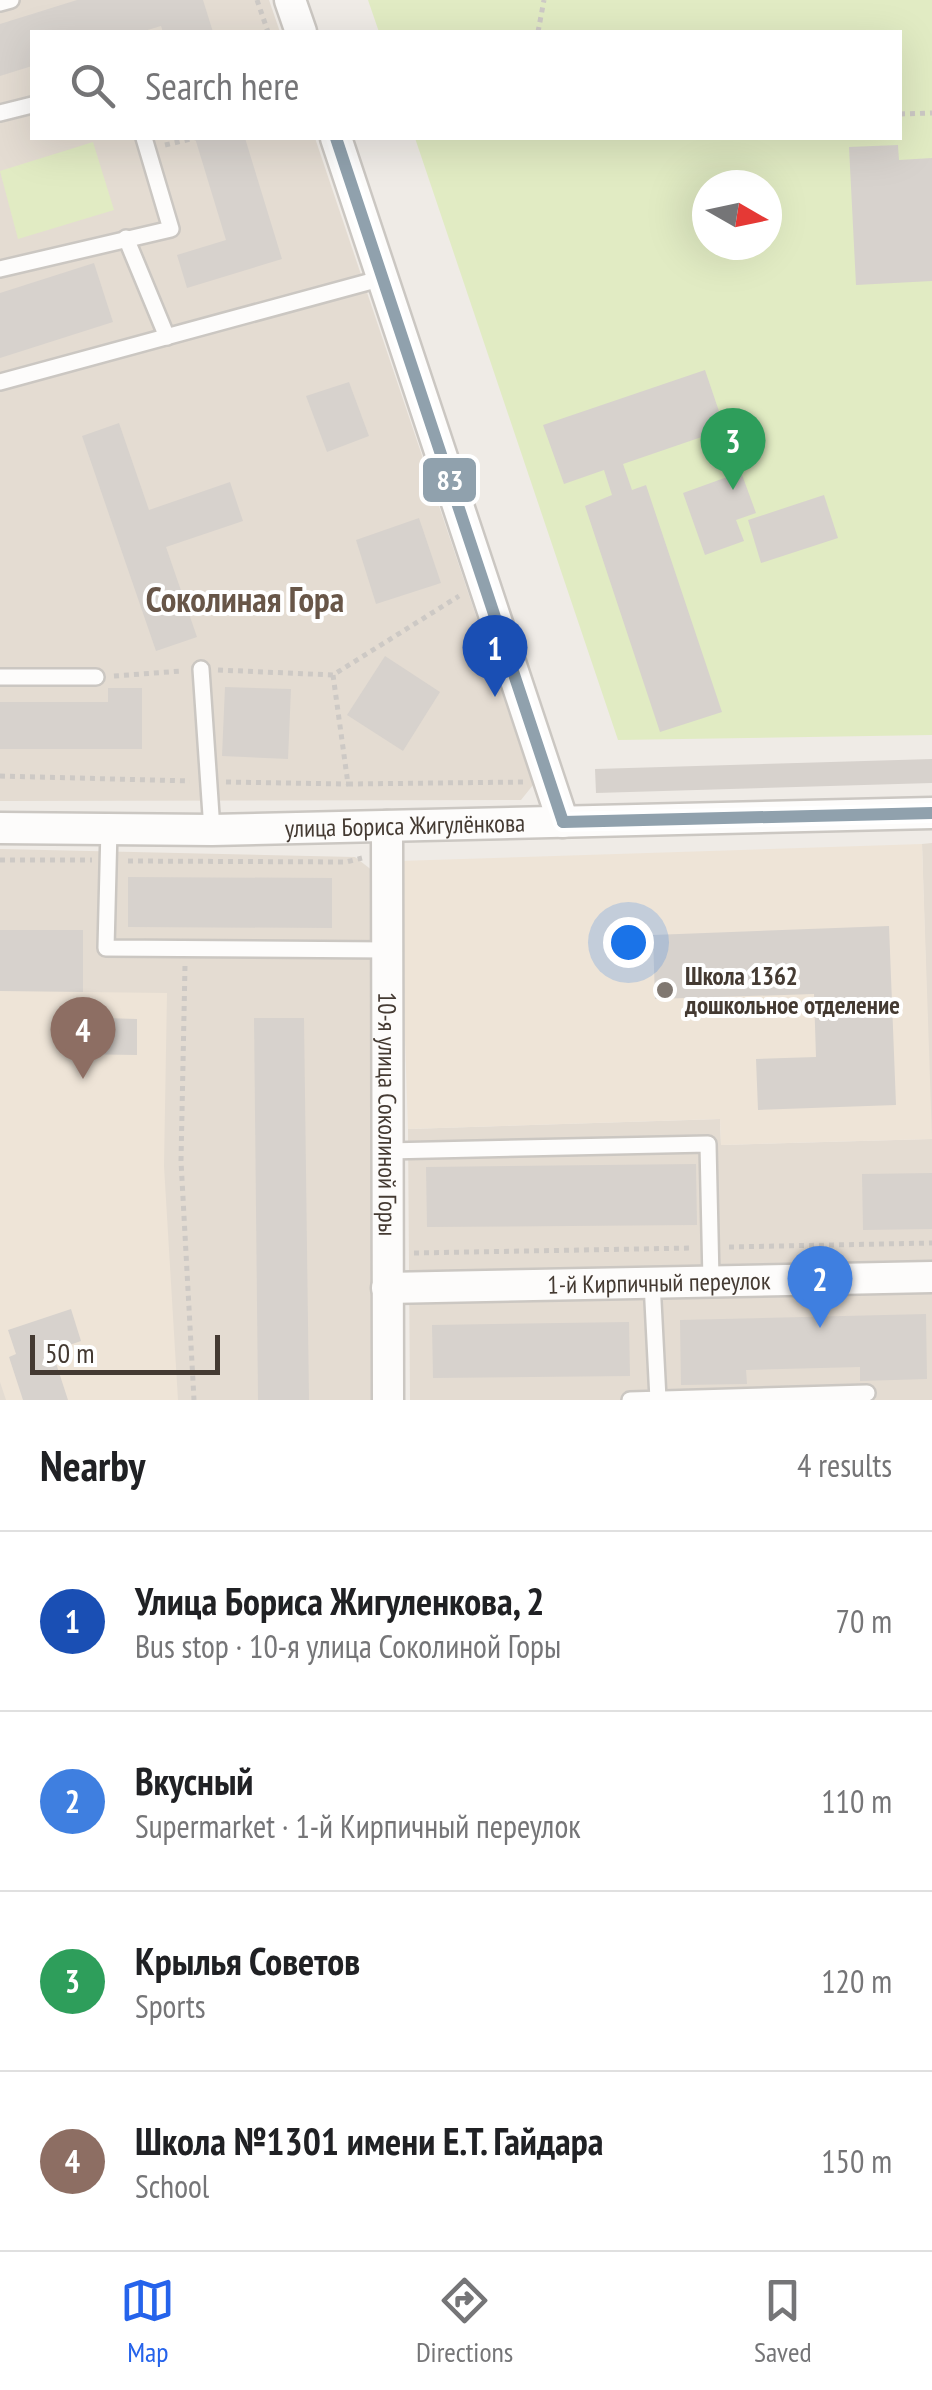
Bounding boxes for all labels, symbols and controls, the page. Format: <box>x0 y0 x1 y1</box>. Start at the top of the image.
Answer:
search box <box>30 30 902 140</box>
icon: search <box>65 58 120 113</box>
text: Search here <box>145 61 299 110</box>
north arrow <box>692 170 782 260</box>
pin: 3 <box>700 408 766 490</box>
line badge: 83 <box>421 456 478 504</box>
text: 83 <box>437 461 463 498</box>
district label: Соколиная Гора <box>146 576 344 622</box>
pin: 1 <box>462 614 528 697</box>
street label: улица Бориса Жигулёнкова <box>284 807 525 844</box>
your location <box>603 917 654 968</box>
place label: Школа 1362 дошкольное отделение <box>684 960 900 1021</box>
marker: Школа 1362 дошкольное отделение <box>654 979 676 1001</box>
street label: 10-я улица Соколиной Горы <box>371 992 404 1236</box>
pin: 4 <box>51 996 116 1079</box>
pin: 2 <box>788 1246 852 1328</box>
street label: 1-й Кирпичный переулок <box>547 1264 771 1301</box>
scale bar <box>30 1330 220 1374</box>
text: 50 m <box>45 1334 94 1371</box>
text: Nearby <box>40 1438 145 1493</box>
text: 4 results <box>797 1444 892 1486</box>
text: Улица Бориса Жигуленкова, 2 <box>135 1576 545 1625</box>
text: 1 <box>65 1600 80 1642</box>
text: 70 m <box>836 1600 892 1642</box>
text: Bus stop · 10-я улица Соколиной Горы <box>135 1625 561 1667</box>
text: Вкусный <box>135 1756 253 1805</box>
text: 2 <box>65 1780 80 1822</box>
text: 110 m <box>821 1780 892 1822</box>
text: Supermarket · 1-й Кирпичный переулок <box>135 1805 581 1847</box>
text: Крылья Советов <box>135 1936 360 1985</box>
text: 3 <box>65 1960 80 2002</box>
text: 120 m <box>821 1960 892 2002</box>
text: Sports <box>135 1985 206 2027</box>
text: Школа №1301 имени Е.Т. Гайдара <box>135 2116 603 2165</box>
text: 4 <box>65 2140 80 2182</box>
text: 150 m <box>821 2140 892 2182</box>
text: School <box>135 2165 209 2207</box>
tab: Map <box>120 2273 175 2370</box>
tab: Directions <box>416 2273 513 2370</box>
tab: Saved <box>754 2273 812 2370</box>

